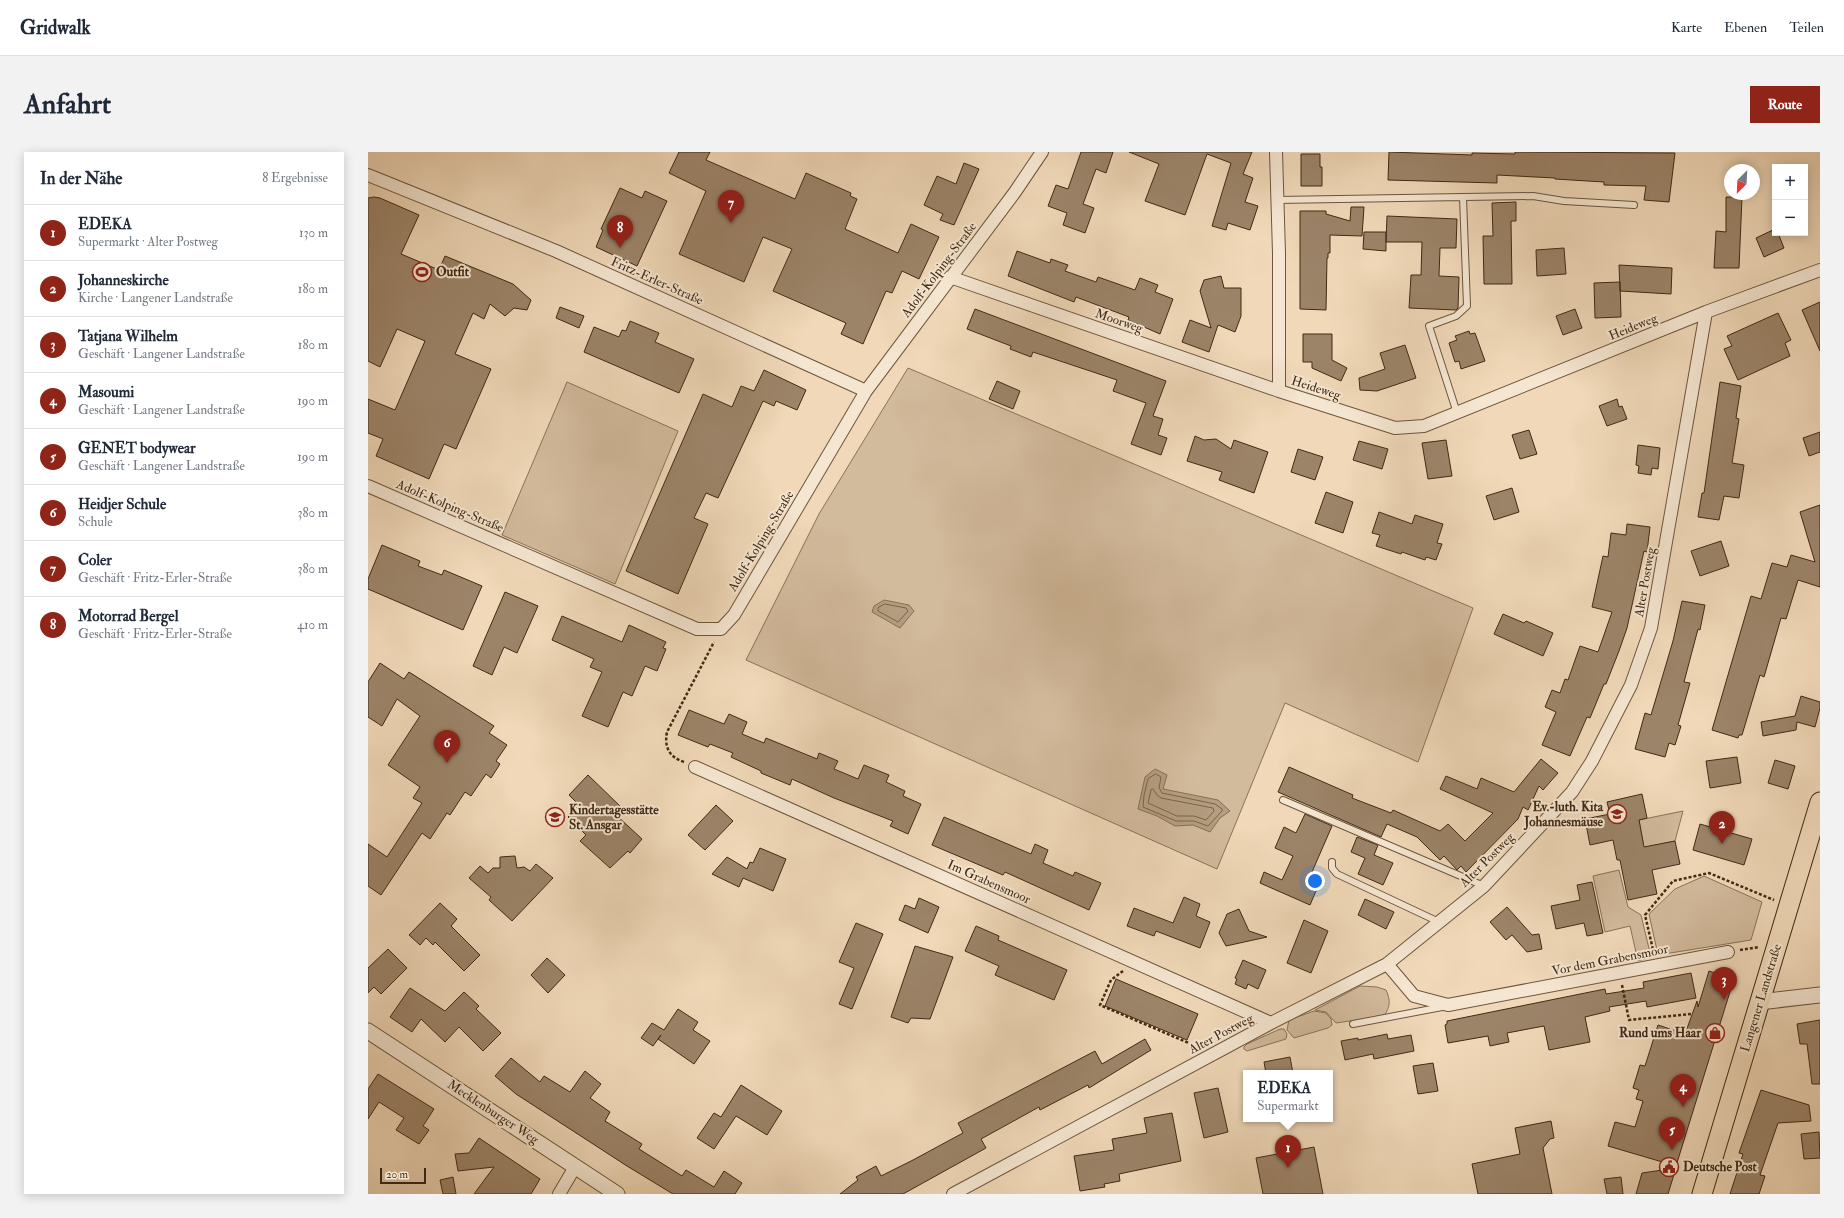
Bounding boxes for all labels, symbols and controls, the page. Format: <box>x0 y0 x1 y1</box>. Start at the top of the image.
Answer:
text: Gridwalk <box>20 16 91 40</box>
text: Karte <box>1671 19 1702 36</box>
text: Ebenen <box>1724 19 1767 36</box>
text: Teilen <box>1789 19 1824 36</box>
button: Route <box>1750 86 1820 123</box>
text: Anfahrt <box>24 87 111 122</box>
north arrow <box>1724 164 1760 200</box>
map controls <box>1772 164 1808 236</box>
button: + <box>1772 164 1808 200</box>
text: In der Nähe <box>40 168 122 189</box>
text: 8 Ergebnisse <box>262 170 328 186</box>
pin: 7 <box>718 190 744 223</box>
button: − <box>1772 200 1808 236</box>
text: EDEKA <box>78 215 132 234</box>
pin: 8 <box>607 215 633 248</box>
street label: Adolf-Kolping-Straße <box>897 219 981 322</box>
text: 1 <box>51 225 55 241</box>
text: 130 m <box>299 225 328 241</box>
text: Supermarkt · Alter Postweg <box>78 234 218 250</box>
street label: Fritz-Erler-Straße <box>608 253 706 309</box>
sports icon: Outfit <box>411 261 433 283</box>
place label: Outfit <box>436 264 470 280</box>
text: Johanneskirche <box>78 271 169 290</box>
text: 2 <box>50 281 56 297</box>
text: 180 m <box>298 281 328 297</box>
text: Kirche · Langener Landstraße <box>78 290 233 306</box>
street label: Moorweg <box>1093 305 1146 337</box>
street label: Heideweg <box>1606 310 1660 344</box>
text: Tatjana Wilhelm <box>78 327 178 346</box>
text: 3 <box>51 337 56 353</box>
text: 180 m <box>298 337 328 353</box>
text: Geschäft · Langener Landstraße <box>78 346 245 362</box>
street label: Heideweg <box>1289 373 1343 404</box>
text: Masoumi <box>78 383 134 402</box>
text: 4 <box>49 393 57 409</box>
text: 190 m <box>297 393 328 409</box>
text: Geschäft · Langener Landstraße <box>78 402 245 418</box>
text: GENET bodywear <box>78 439 196 458</box>
text: 5 <box>50 449 56 465</box>
text: 190 m <box>297 449 328 465</box>
text: Geschäft · Langener Landstraße <box>78 458 245 474</box>
street label: Adolf-Kolping-Straße <box>393 476 507 537</box>
street label: Adolf-Kolping-Straße <box>724 487 799 596</box>
text: Heidjer Schule <box>78 495 166 514</box>
text: 6 <box>50 505 56 521</box>
text: 380 m <box>297 505 328 521</box>
text: Schule <box>78 514 113 530</box>
street label: Alter Postweg <box>1631 545 1659 619</box>
text: Coler <box>78 551 112 570</box>
text: 7 <box>50 561 56 577</box>
text: 380 m <box>297 561 328 577</box>
text: Geschäft · Fritz-Erler-Straße <box>78 570 232 586</box>
text: Motorrad Bergel <box>78 607 179 626</box>
text: 8 <box>50 617 56 633</box>
text: 410 m <box>297 617 328 633</box>
text: Geschäft · Fritz-Erler-Straße <box>78 626 232 642</box>
pin: 6 <box>434 730 460 763</box>
place label: Ev.-luth. Kita Johannesmäuse <box>1523 799 1604 831</box>
place label: Kindertagesstätte St. Ansgar <box>569 802 659 834</box>
school or university icon: Ev.-luth. Kita Johannesmäuse <box>1606 803 1628 825</box>
school or university icon: Kindertagesstätte St. Ansgar <box>544 806 566 828</box>
pin: 2 <box>1709 811 1735 844</box>
street label: Alter Postweg <box>1456 829 1518 891</box>
street label: Im Grabensmoor <box>945 856 1033 908</box>
your location <box>1305 871 1325 891</box>
street label: Vor dem Grabensmoor <box>1551 941 1670 979</box>
street label: Langener Landstraße <box>1737 941 1785 1054</box>
pin: 3 <box>1711 967 1737 1000</box>
street label: Alter Postweg <box>1185 1010 1256 1058</box>
shop icon: Rund ums Haar <box>1704 1022 1726 1044</box>
place label: Rund ums Haar <box>1619 1025 1702 1041</box>
popup <box>1243 1070 1333 1122</box>
pin: 4 <box>1670 1074 1696 1107</box>
street label: Mecklenburger Weg <box>444 1076 542 1148</box>
text: EDEKA <box>1257 1079 1311 1098</box>
text: Supermarkt <box>1257 1098 1319 1114</box>
pin: 5 <box>1659 1117 1685 1150</box>
pin: 1 <box>1275 1135 1301 1168</box>
public building icon: Deutsche Post <box>1658 1156 1680 1178</box>
place label: Deutsche Post <box>1683 1159 1758 1175</box>
scale bar <box>380 1166 426 1185</box>
text: 20 m <box>386 1168 408 1181</box>

